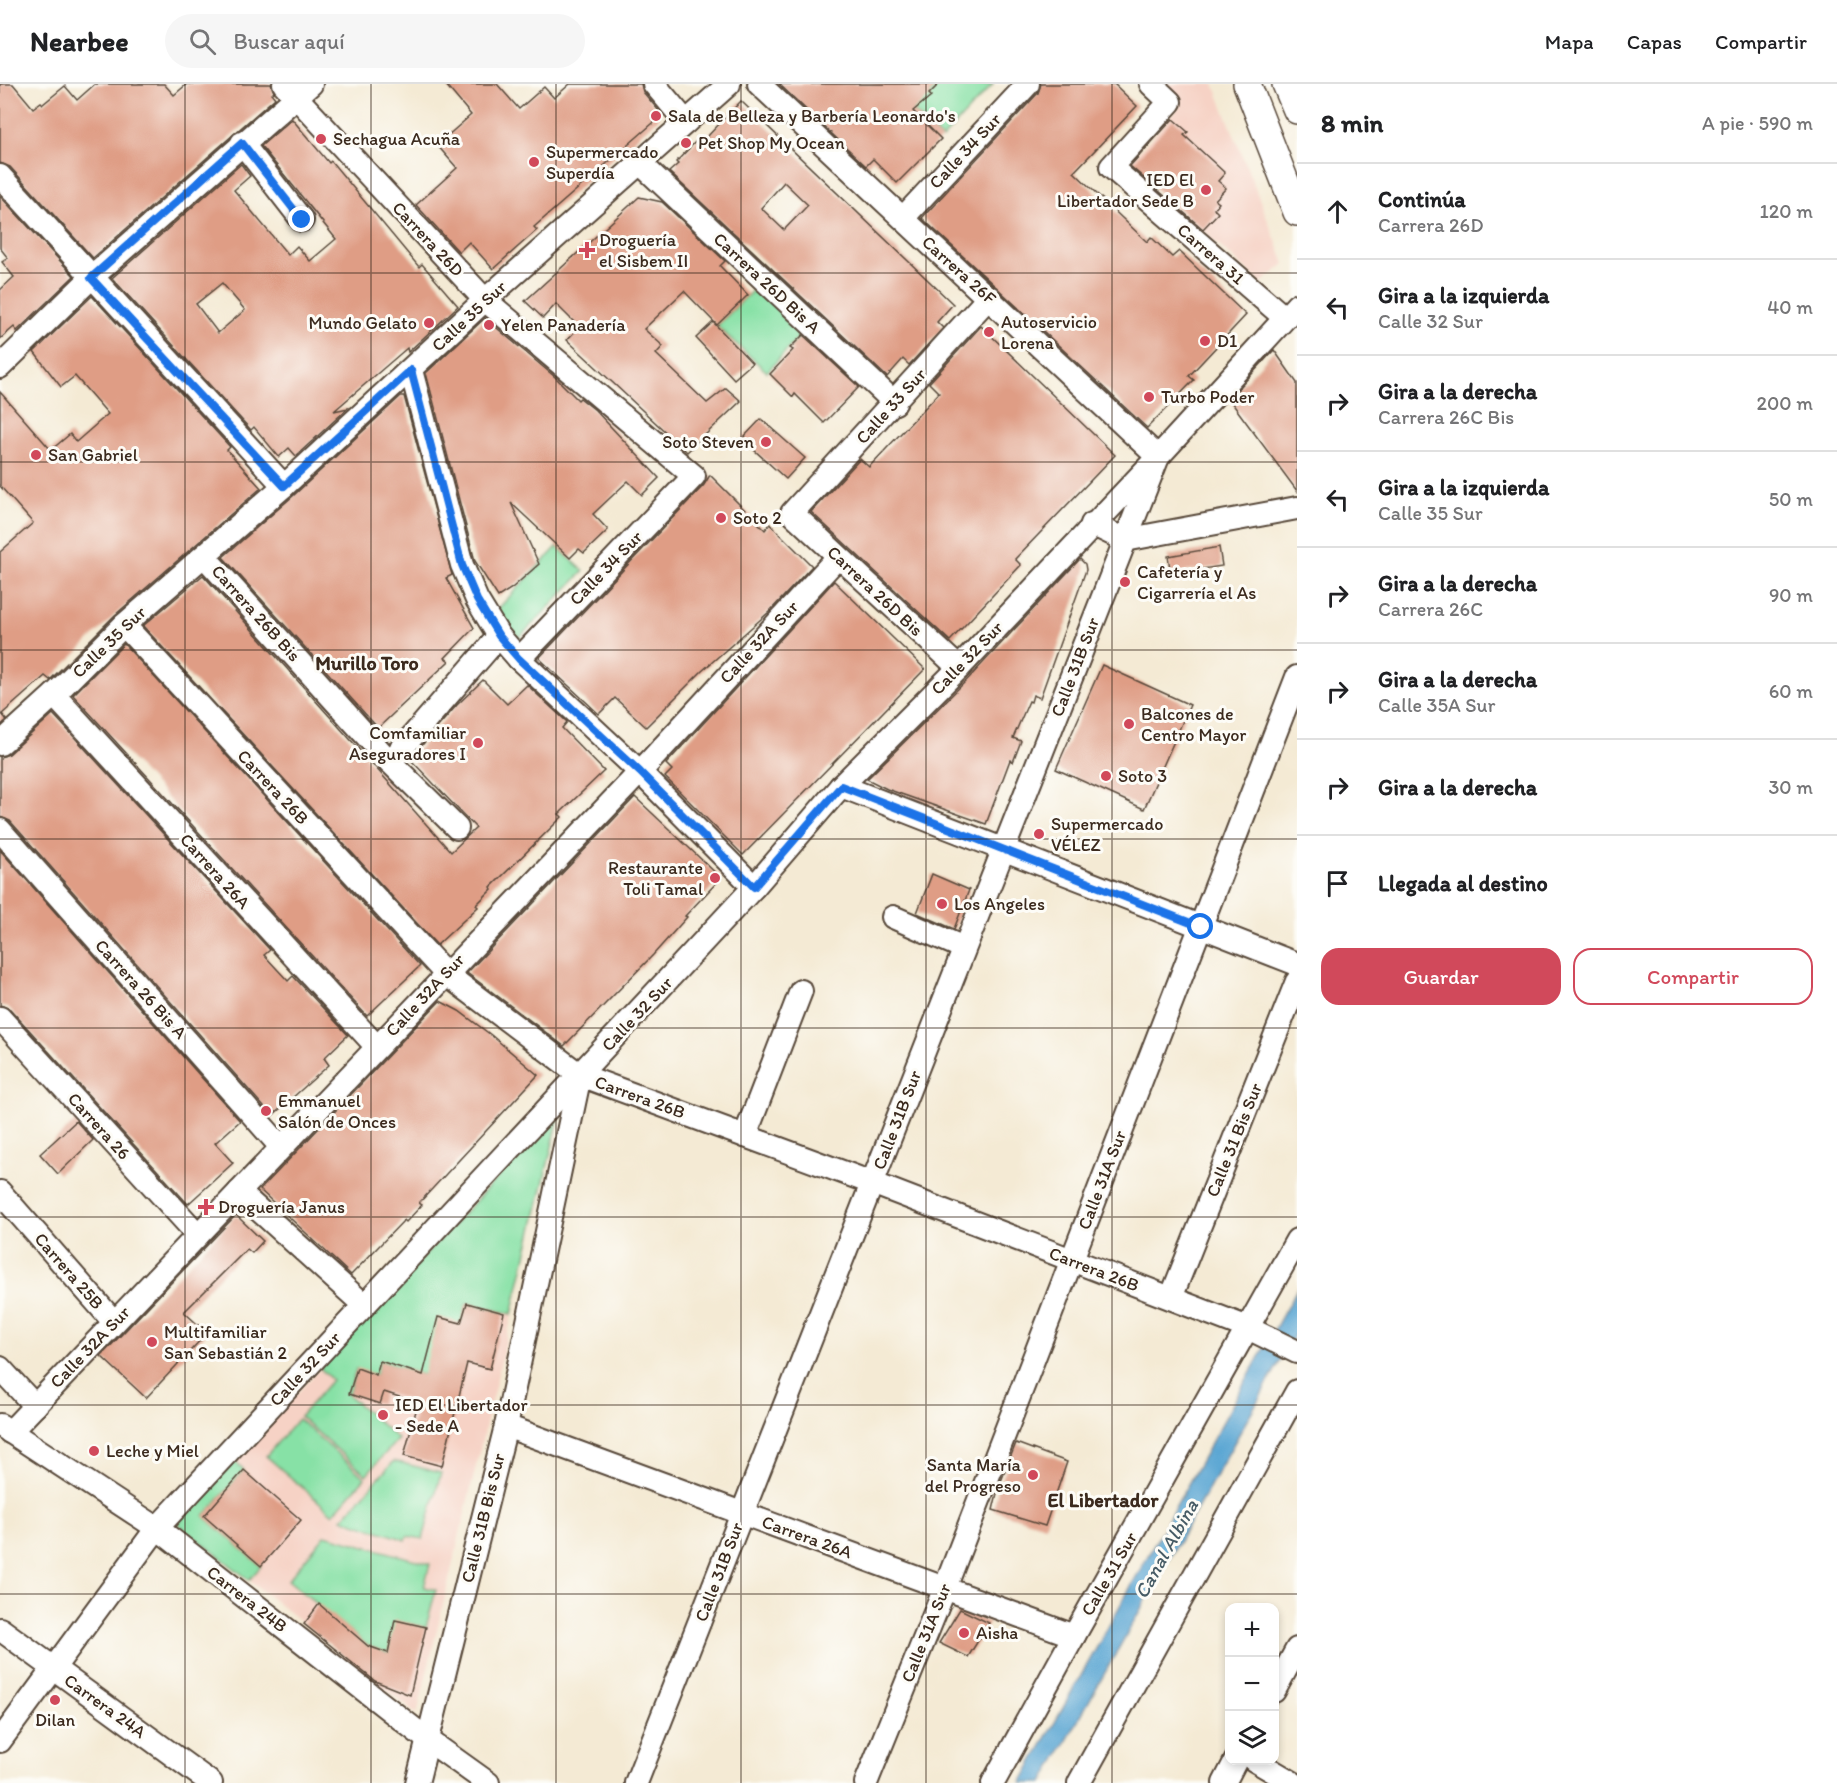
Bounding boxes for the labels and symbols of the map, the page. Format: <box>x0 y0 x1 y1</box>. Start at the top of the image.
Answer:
place label: Sala de Belleza y Barbería Leonardo's <box>668 105 956 127</box>
street label: Calle 34 Sur <box>924 108 1006 193</box>
marker: Sala de Belleza y Barbería Leonardo's <box>649 109 663 123</box>
place label: Sechagua Acuña <box>333 128 461 150</box>
marker: Sechagua Acuña <box>314 132 328 146</box>
place label: Pet Shop My Ocean <box>698 132 845 154</box>
marker: Pet Shop My Ocean <box>679 136 693 150</box>
place label: Supermercado Superdía <box>546 141 658 184</box>
marker: Supermercado Superdía <box>527 155 541 169</box>
place label: IED El Libertador Sede B <box>1057 169 1194 212</box>
marker: IED El Libertador Sede B <box>1199 183 1213 197</box>
street label: Carrera 26D <box>388 197 468 281</box>
route end <box>288 206 314 232</box>
street label: Carrera 31 <box>1173 219 1249 289</box>
street label: Carrera 26D Bis A <box>709 228 825 339</box>
place label: Droguería el Sisbem II <box>599 229 688 272</box>
street label: Carrera 26F <box>917 231 1001 310</box>
marker: Droguería el Sisbem II <box>580 243 594 257</box>
street label: Calle 35 Sur <box>427 275 512 356</box>
place label: Autoservicio Lorena <box>1001 311 1097 354</box>
place label: Mundo Gelato <box>309 312 417 334</box>
place label: Yelen Panadería <box>501 314 626 336</box>
marker: Mundo Gelato <box>422 316 436 330</box>
marker: Yelen Panadería <box>482 318 496 332</box>
marker: Autoservicio Lorena <box>982 325 996 339</box>
place label: D1 <box>1217 330 1237 352</box>
marker: D1 <box>1198 334 1212 348</box>
street label: Calle 33 Sur <box>851 363 931 449</box>
place label: Turbo Poder <box>1161 386 1255 408</box>
marker: Turbo Poder <box>1142 390 1156 404</box>
place label: Soto Steven <box>662 431 754 453</box>
marker: Soto Steven <box>759 435 773 449</box>
place label: San Gabriel <box>48 444 138 466</box>
marker: San Gabriel <box>29 448 43 462</box>
place label: Soto 2 <box>733 507 782 529</box>
marker: Soto 2 <box>714 511 728 525</box>
street label: Calle 34 Sur <box>565 525 648 610</box>
street label: Carrera 26D Bis <box>823 541 927 641</box>
street label: Carrera 26B Bis <box>207 560 305 666</box>
place label: Cafetería y Cigarrería el As <box>1137 561 1256 604</box>
marker: Cafetería y Cigarrería el As <box>1118 575 1132 589</box>
street label: Calle 32A Sur <box>715 595 804 688</box>
street label: Calle 35 Sur <box>67 601 151 683</box>
street label: Calle 31B Sur <box>1046 613 1104 720</box>
street label: Calle 32 Sur <box>926 616 1008 700</box>
district label: Murillo Toro <box>315 651 419 675</box>
place label: Balcones de Centro Mayor <box>1141 703 1247 746</box>
marker: Balcones de Centro Mayor <box>1122 717 1136 731</box>
place label: Comfamiliar Aseguradores I <box>349 722 466 765</box>
marker: Comfamiliar Aseguradores I <box>471 736 485 750</box>
street label: Carrera 26B <box>233 745 313 829</box>
place label: Soto 3 <box>1118 765 1167 787</box>
marker: Soto 3 <box>1099 769 1113 783</box>
place label: Supermercado VÉLEZ <box>1051 813 1163 856</box>
marker: Supermercado VÉLEZ <box>1032 827 1046 841</box>
street label: Carrera 26A <box>175 829 255 914</box>
place label: Restaurante Toli Tamal <box>608 857 703 900</box>
marker: Restaurante Toli Tamal <box>708 871 722 885</box>
place label: Los Angeles <box>954 893 1045 915</box>
marker: Los Angeles <box>935 897 949 911</box>
route start <box>1187 913 1213 939</box>
street label: Carrera 26 Bis A <box>90 935 192 1044</box>
street label: Calle 32A Sur <box>381 948 470 1041</box>
street label: Calle 32 Sur <box>597 971 678 1056</box>
street label: Calle 31B Sur <box>868 1066 926 1173</box>
street label: Carrera 26B <box>592 1070 688 1124</box>
street label: Calle 31 Bis Sur <box>1201 1080 1267 1200</box>
street label: Carrera 26 <box>63 1088 135 1164</box>
place label: Emmanuel Salón de Onces <box>278 1090 396 1133</box>
marker: Emmanuel Salón de Onces <box>259 1104 273 1118</box>
street label: Calle 31A Sur <box>1073 1126 1131 1233</box>
place label: Droguería Janus <box>218 1196 345 1218</box>
marker: Droguería Janus <box>199 1200 213 1214</box>
street label: Carrera 25B <box>30 1228 108 1314</box>
street label: Carrera 26B <box>1046 1242 1142 1296</box>
street label: Calle 32A Sur <box>45 1301 135 1393</box>
place label: Multifamiliar San Sebastián 2 <box>164 1321 288 1364</box>
street label: Calle 32 Sur <box>265 1326 346 1411</box>
marker: Multifamiliar San Sebastián 2 <box>145 1335 159 1349</box>
place label: IED El Libertador - Sede A <box>395 1394 529 1437</box>
marker: IED El Libertador - Sede A <box>376 1408 390 1422</box>
place label: Leche y Miel <box>106 1440 199 1462</box>
marker: Leche y Miel <box>87 1444 101 1458</box>
street label: Calle 31B Bis Sur <box>456 1451 510 1585</box>
place label: Santa María del Progreso <box>925 1454 1022 1497</box>
marker: Santa María del Progreso <box>1026 1468 1040 1482</box>
district label: El Libertador <box>1047 1488 1160 1512</box>
water label: Canal Albina <box>1129 1495 1203 1603</box>
street label: Carrera 26A <box>759 1511 856 1564</box>
street label: Calle 31B Sur <box>690 1518 748 1625</box>
street label: Calle 31 Sur <box>1076 1527 1142 1620</box>
street label: Carrera 24B <box>202 1561 292 1637</box>
street label: Calle 31A Sur <box>896 1580 956 1686</box>
place label: Aisha <box>976 1622 1018 1644</box>
marker: Aisha <box>957 1626 971 1640</box>
street label: Carrera 24A <box>60 1669 151 1743</box>
marker: Dilan <box>48 1693 62 1707</box>
place label: Dilan <box>35 1709 75 1731</box>

